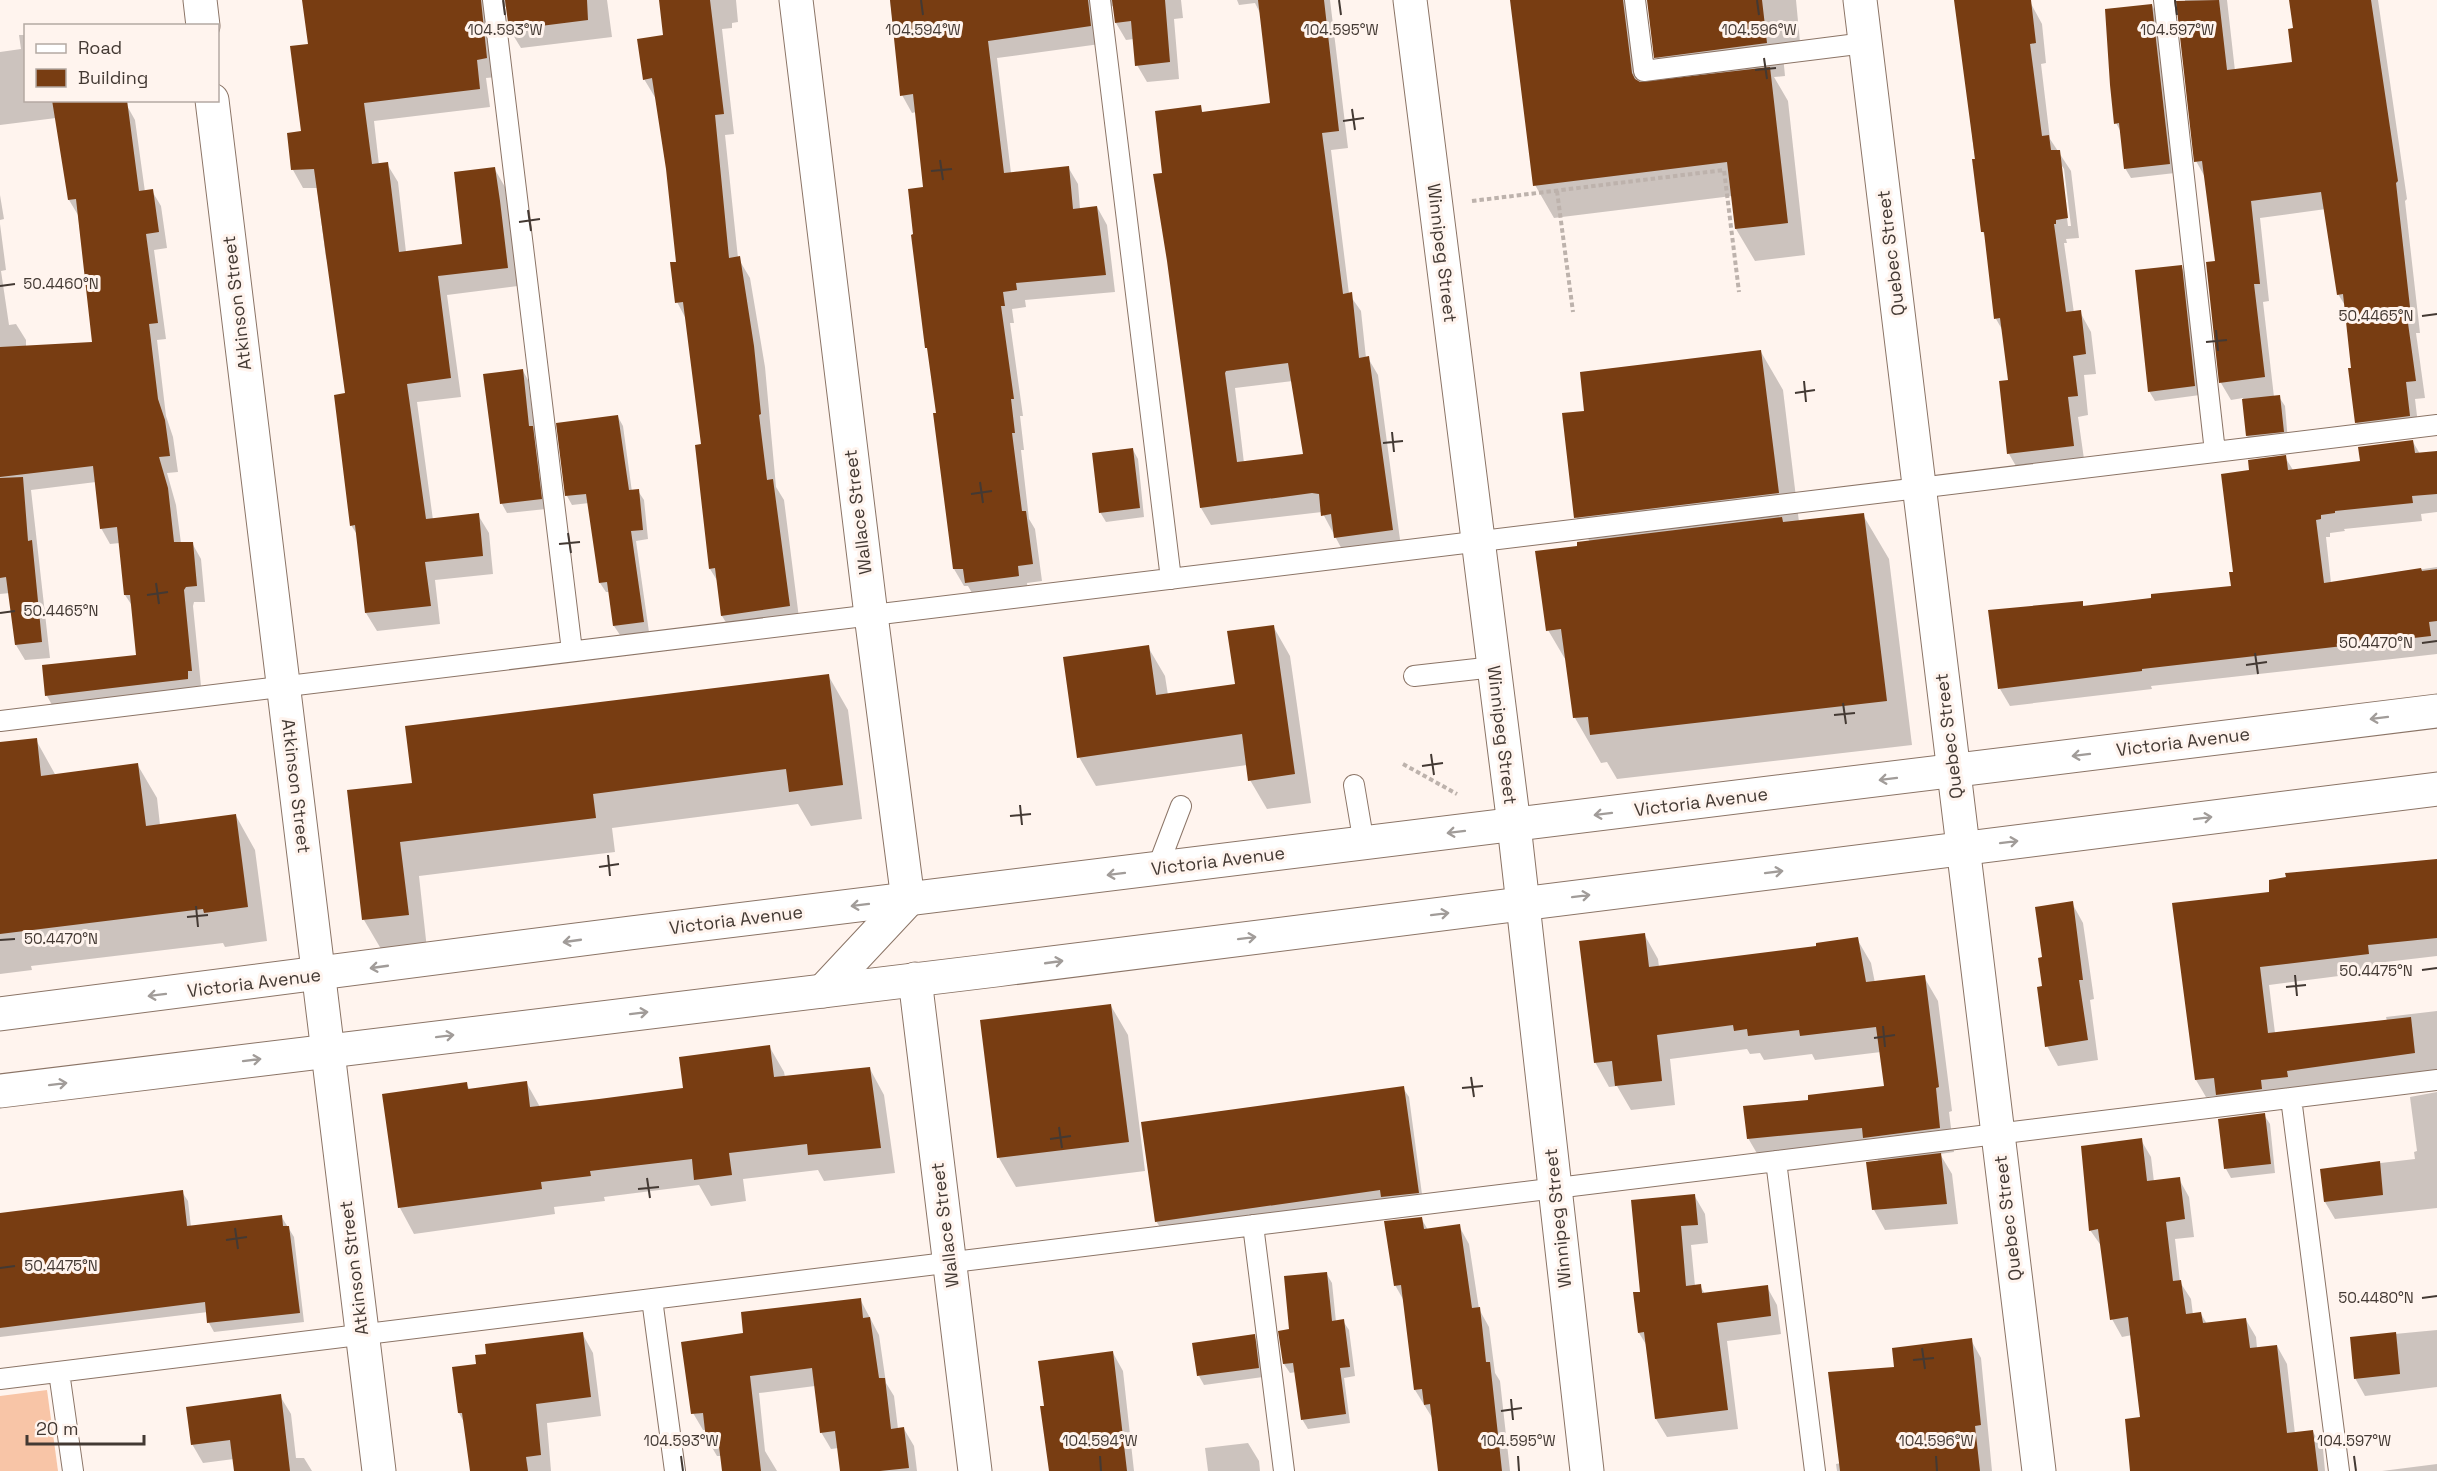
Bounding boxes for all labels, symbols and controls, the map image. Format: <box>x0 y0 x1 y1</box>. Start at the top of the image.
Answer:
text: 104.593°W <box>467 20 543 39</box>
text: 104.594°W <box>885 20 961 39</box>
text: 104.595°W <box>1303 20 1379 39</box>
text: 104.596°W <box>1721 20 1797 39</box>
text: 104.597°W <box>2140 20 2214 39</box>
legend <box>24 24 219 102</box>
text: Road <box>78 36 122 59</box>
text: Building <box>78 66 148 89</box>
street label: Winnipeg Street <box>1423 182 1462 324</box>
street label: Quebec Street <box>1871 189 1910 317</box>
street label: Atkinson Street <box>217 234 256 372</box>
text: 50.4460°N <box>23 274 99 293</box>
text: 50.4465°N <box>2339 306 2413 325</box>
street label: Wallace Street <box>838 448 877 576</box>
text: 50.4465°N <box>24 601 98 620</box>
text: 50.4470°N <box>2339 633 2413 652</box>
street label: Winnipeg Street <box>1483 664 1522 806</box>
street label: Quebec Street <box>1929 672 1968 800</box>
one-way arrow <box>2370 713 2389 724</box>
street label: Atkinson Street <box>277 717 316 855</box>
street label: Victoria Avenue <box>2115 722 2251 761</box>
one-way arrow <box>2072 750 2092 761</box>
one-way arrow <box>1878 774 1898 785</box>
street label: Victoria Avenue <box>1633 782 1769 821</box>
one-way arrow <box>1594 809 1613 820</box>
one-way arrow <box>2192 812 2212 823</box>
one-way arrow <box>1446 827 1466 838</box>
one-way arrow <box>1999 836 2019 847</box>
street label: Victoria Avenue <box>1150 841 1286 880</box>
one-way arrow <box>1764 866 1783 877</box>
one-way arrow <box>1107 869 1127 880</box>
one-way arrow <box>1570 890 1590 901</box>
street label: Victoria Avenue <box>668 900 804 939</box>
one-way arrow <box>851 900 871 911</box>
one-way arrow <box>1430 908 1450 919</box>
text: 50.4470°N <box>24 929 98 948</box>
one-way arrow <box>1237 932 1256 943</box>
one-way arrow <box>563 935 583 946</box>
one-way arrow <box>1043 957 1063 968</box>
one-way arrow <box>370 961 389 972</box>
text: 50.4475°N <box>2339 961 2413 980</box>
street label: Victoria Avenue <box>186 963 322 1002</box>
one-way arrow <box>148 989 168 1000</box>
one-way arrow <box>628 1007 648 1018</box>
one-way arrow <box>435 1031 455 1042</box>
one-way arrow <box>241 1054 261 1065</box>
one-way arrow <box>48 1078 67 1089</box>
street label: Winnipeg Street <box>1539 1147 1576 1289</box>
street label: Quebec Street <box>1988 1154 2027 1282</box>
street label: Wallace Street <box>925 1161 964 1289</box>
street label: Atkinson Street <box>334 1199 373 1337</box>
text: 50.4475°N <box>24 1256 98 1275</box>
text: 50.4480°N <box>2338 1288 2414 1307</box>
scale bar <box>27 1408 144 1446</box>
text: 20 m <box>36 1417 79 1440</box>
text: 104.593°W <box>643 1431 719 1450</box>
text: 104.594°W <box>1062 1431 1138 1450</box>
text: 104.595°W <box>1480 1431 1556 1450</box>
text: 104.596°W <box>1898 1431 1974 1450</box>
text: 104.597°W <box>2317 1431 2391 1450</box>

